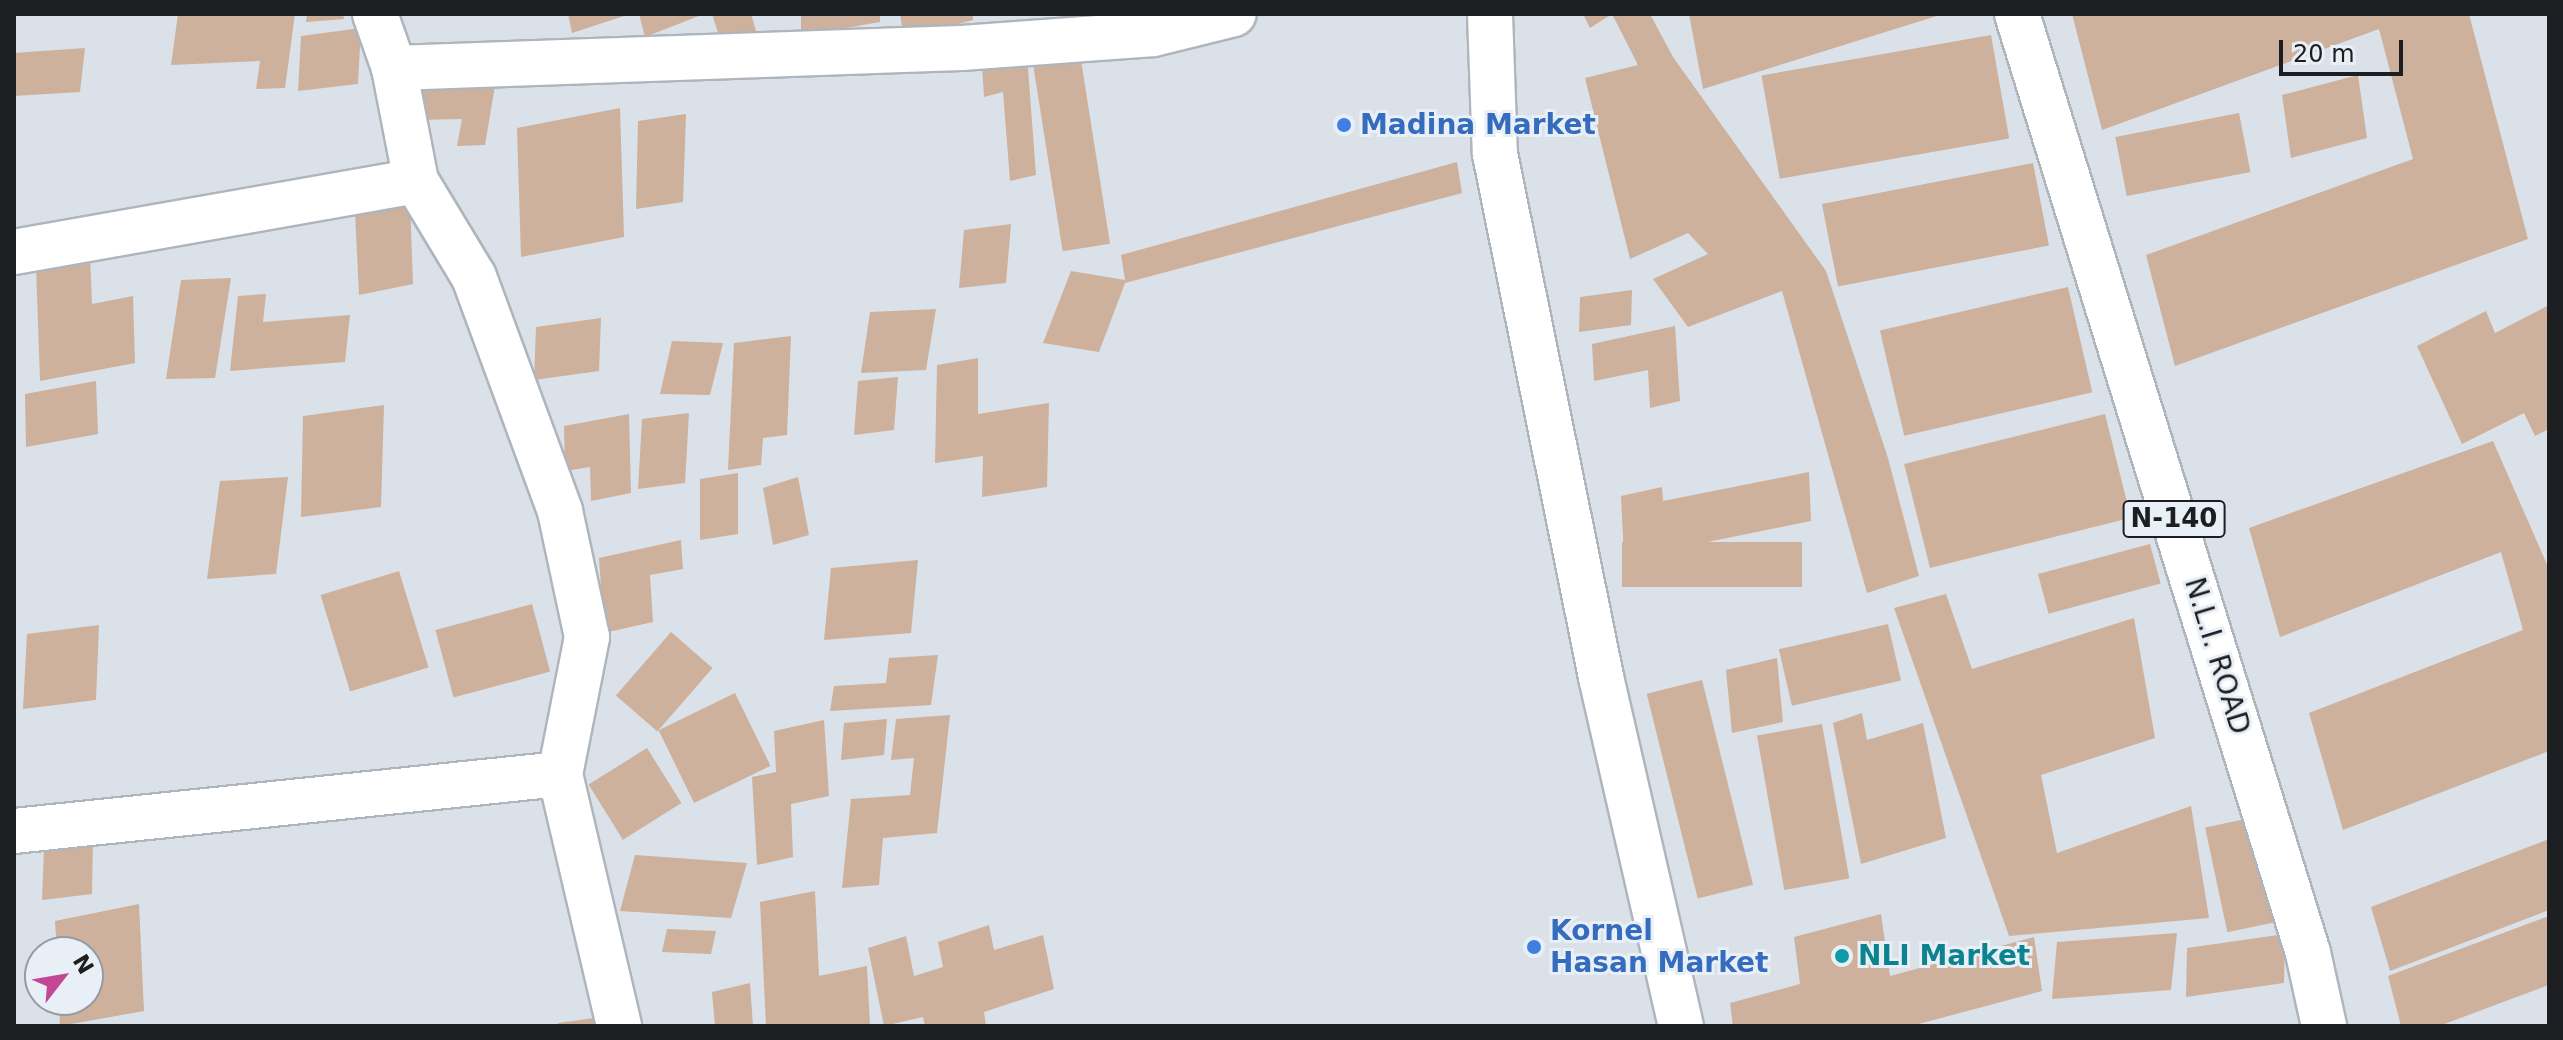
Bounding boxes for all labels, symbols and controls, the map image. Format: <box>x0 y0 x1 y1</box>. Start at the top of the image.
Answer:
scale bar <box>2283 24 2407 74</box>
text: 20 m <box>2293 40 2355 68</box>
place label: Madina Market <box>1360 108 1596 142</box>
marker: Madina Market <box>1335 116 1353 134</box>
road number: N-140 <box>2122 497 2226 541</box>
street label: N.L.I. ROAD <box>2177 574 2257 738</box>
place label: Kornel Hasan Market <box>1550 914 1768 980</box>
north arrow <box>24 936 104 1016</box>
marker: Kornel Hasan Market <box>1525 938 1543 956</box>
place label: NLI Market <box>1858 939 2030 973</box>
marker: NLI Market <box>1833 947 1851 965</box>
text: N <box>68 950 99 979</box>

